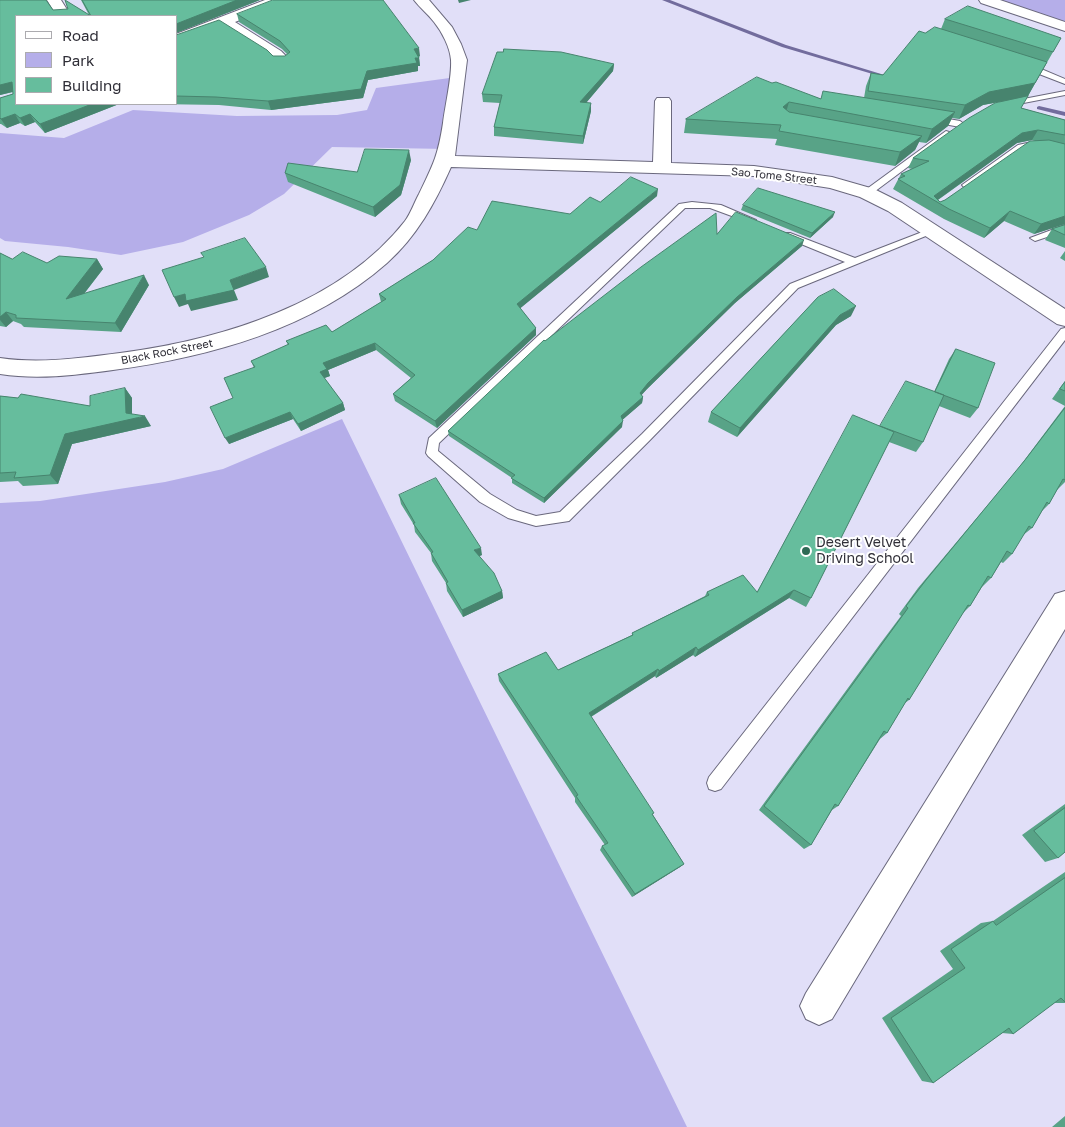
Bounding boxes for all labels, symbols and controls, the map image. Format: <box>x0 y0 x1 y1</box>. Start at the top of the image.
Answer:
legend <box>15 15 178 105</box>
text: Road <box>62 26 99 44</box>
text: Park <box>62 51 94 69</box>
text: Building <box>62 76 122 94</box>
street label: Sao Tome Street <box>730 165 818 187</box>
street label: Black Rock Street <box>120 337 214 367</box>
place label: Desert Velvet Driving School <box>816 535 914 568</box>
marker: Desert Velvet Driving School <box>800 545 812 557</box>

